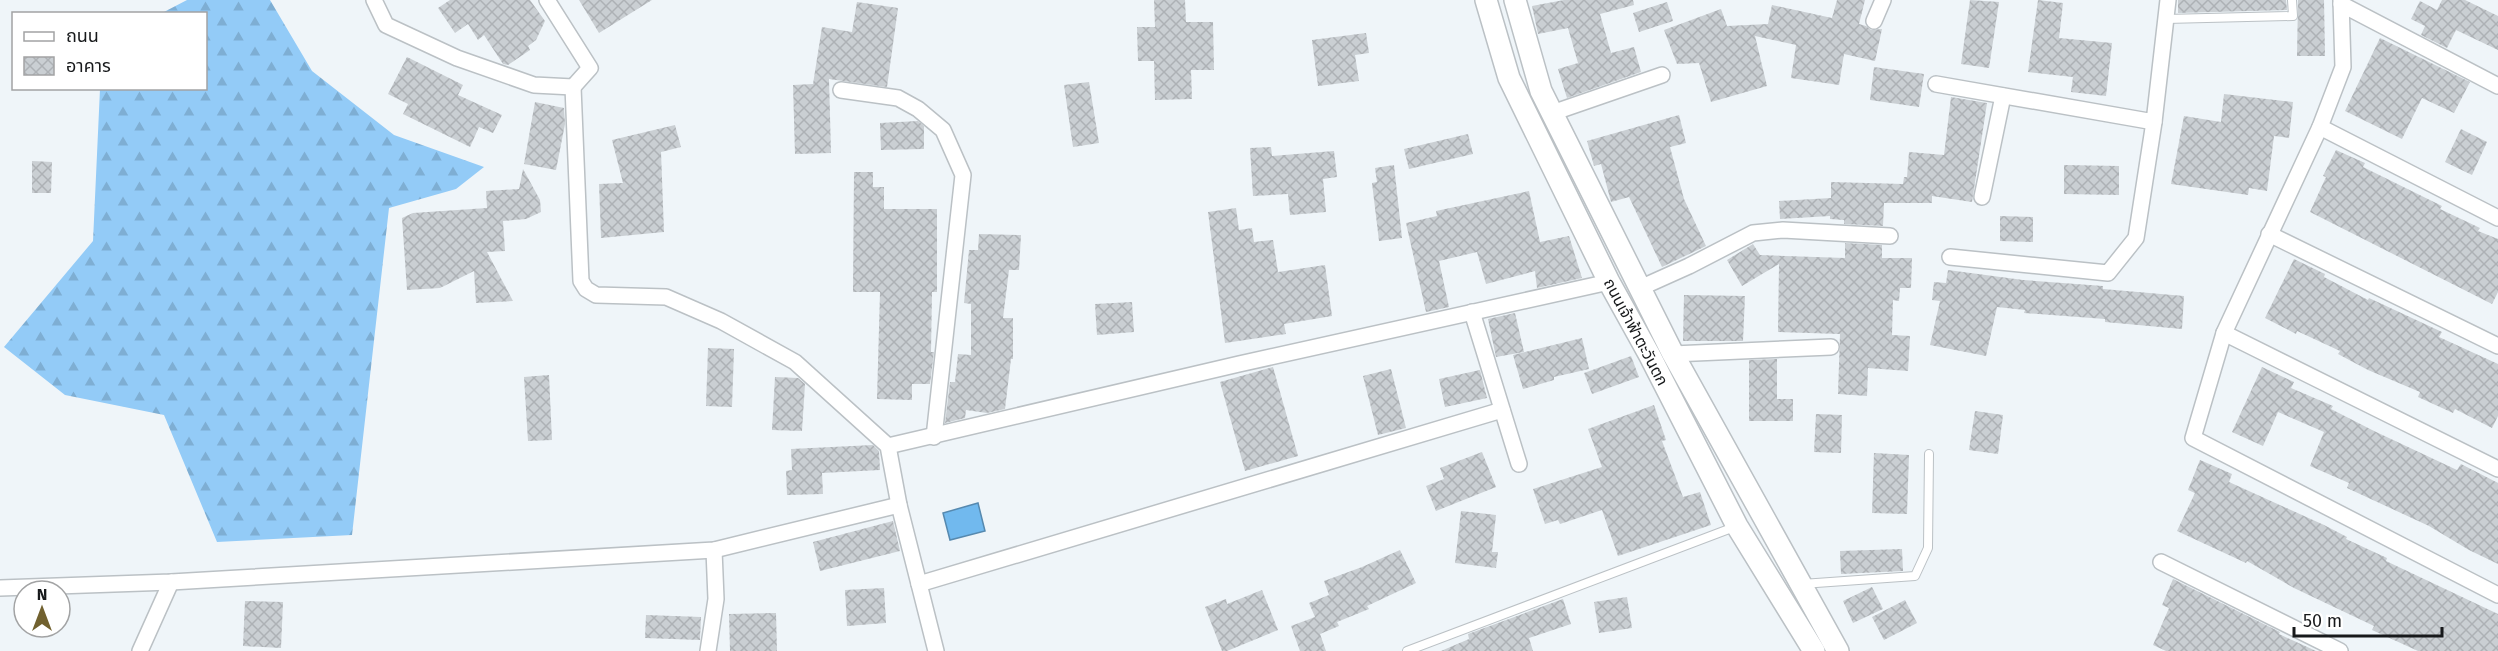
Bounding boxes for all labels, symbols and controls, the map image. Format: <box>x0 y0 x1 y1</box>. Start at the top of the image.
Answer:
legend <box>12 12 207 90</box>
text: ถนน <box>66 25 99 47</box>
text: อาคาร <box>66 55 111 77</box>
street label: ถนนเจ้าฟ้าตะวันตก <box>1600 275 1672 389</box>
north arrow <box>12 579 72 639</box>
text: N <box>37 585 47 604</box>
scale bar <box>2294 600 2442 638</box>
text: 50 m <box>2303 610 2342 632</box>

